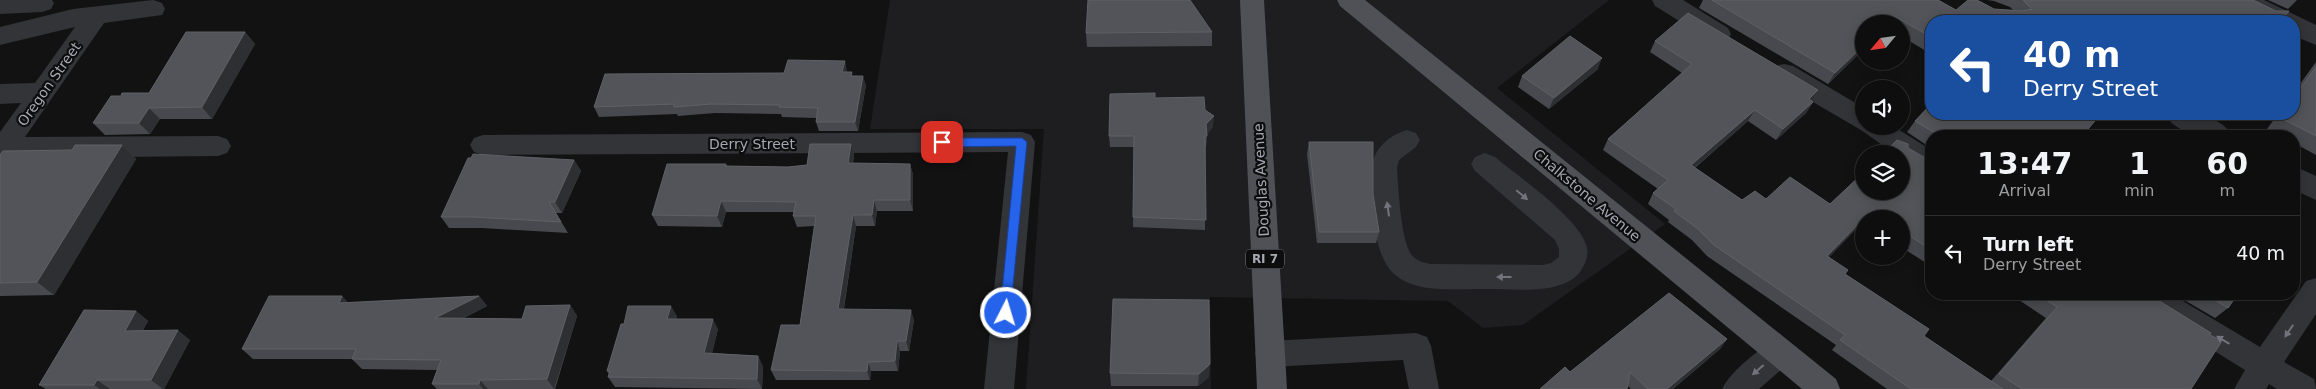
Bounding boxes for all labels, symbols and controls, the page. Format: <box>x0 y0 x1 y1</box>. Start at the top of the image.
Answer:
north arrow <box>1855 15 1910 70</box>
map controls <box>1855 15 1910 265</box>
icon: left <box>1940 35 2005 100</box>
text: 40 m <box>2023 35 2120 75</box>
street label: Oregon Street <box>14 39 84 129</box>
text: Derry Street <box>2023 76 2158 101</box>
button: sound <box>1855 80 1910 135</box>
pin <box>921 121 963 163</box>
street label: Douglas Avenue <box>1250 123 1272 237</box>
icon: arrive <box>928 128 956 156</box>
street label: Derry Street <box>709 136 795 152</box>
button: layers <box>1855 145 1910 200</box>
street label: Chalkstone Avenue <box>1530 146 1644 244</box>
text: 13:47 <box>1977 146 2072 181</box>
text: 1 <box>2129 146 2150 181</box>
text: 60 <box>2206 146 2248 181</box>
text: Arrival <box>1999 181 2051 200</box>
text: min <box>2124 181 2154 200</box>
text: m <box>2219 181 2235 200</box>
one-way arrow <box>1516 190 1529 201</box>
one-way arrow <box>1384 200 1392 216</box>
button: + <box>1855 210 1910 265</box>
text: Turn left <box>1983 233 2074 255</box>
icon: left <box>1940 239 1968 267</box>
text: 40 m <box>2236 242 2285 264</box>
road number: RI 7 <box>1246 250 1284 268</box>
text: Derry Street <box>1983 255 2081 274</box>
one-way arrow <box>1495 273 1511 281</box>
position arrow <box>979 286 1031 338</box>
one-way arrow <box>2284 324 2293 337</box>
one-way arrow <box>2216 336 2229 345</box>
one-way arrow <box>1752 365 1765 376</box>

